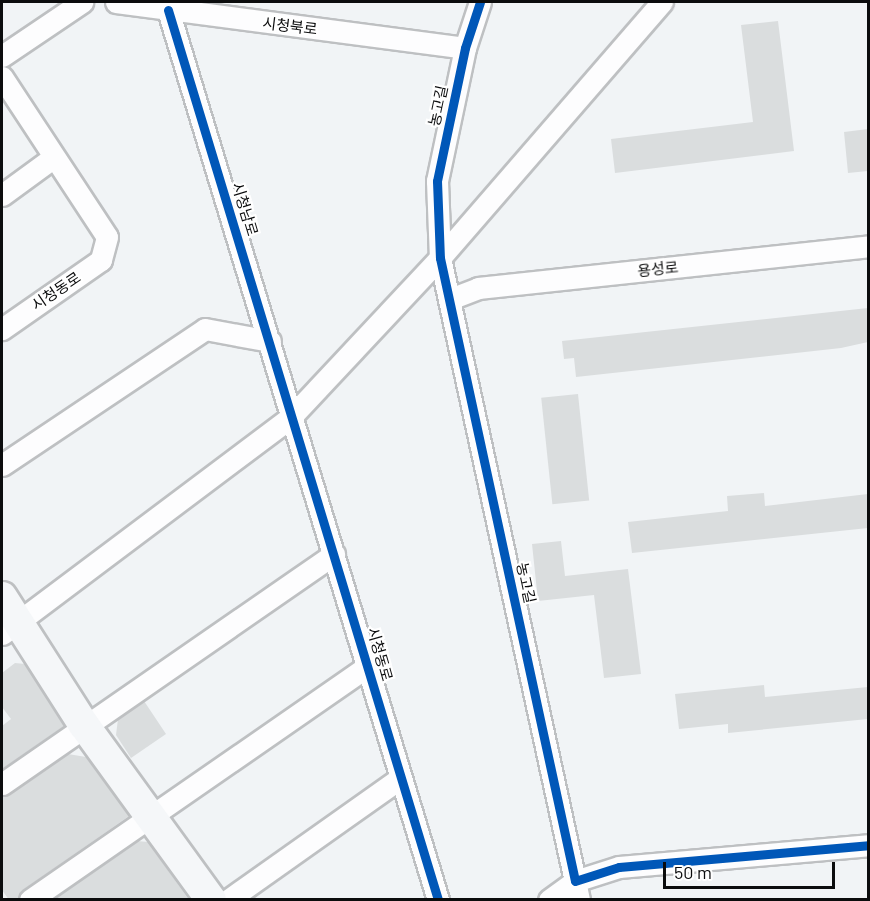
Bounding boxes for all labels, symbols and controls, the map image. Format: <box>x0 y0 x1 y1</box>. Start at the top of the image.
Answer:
street label: 시청북로 <box>262 14 318 38</box>
street label: 농고길 <box>425 84 451 128</box>
street label: 시청남로 <box>228 180 262 238</box>
street label: 용성로 <box>636 258 680 280</box>
street label: 시청동로 <box>28 268 84 314</box>
street label: 농고길 <box>513 561 539 605</box>
street label: 시청동로 <box>364 625 396 683</box>
scale bar <box>666 850 838 888</box>
text: 50 m <box>674 861 712 883</box>

